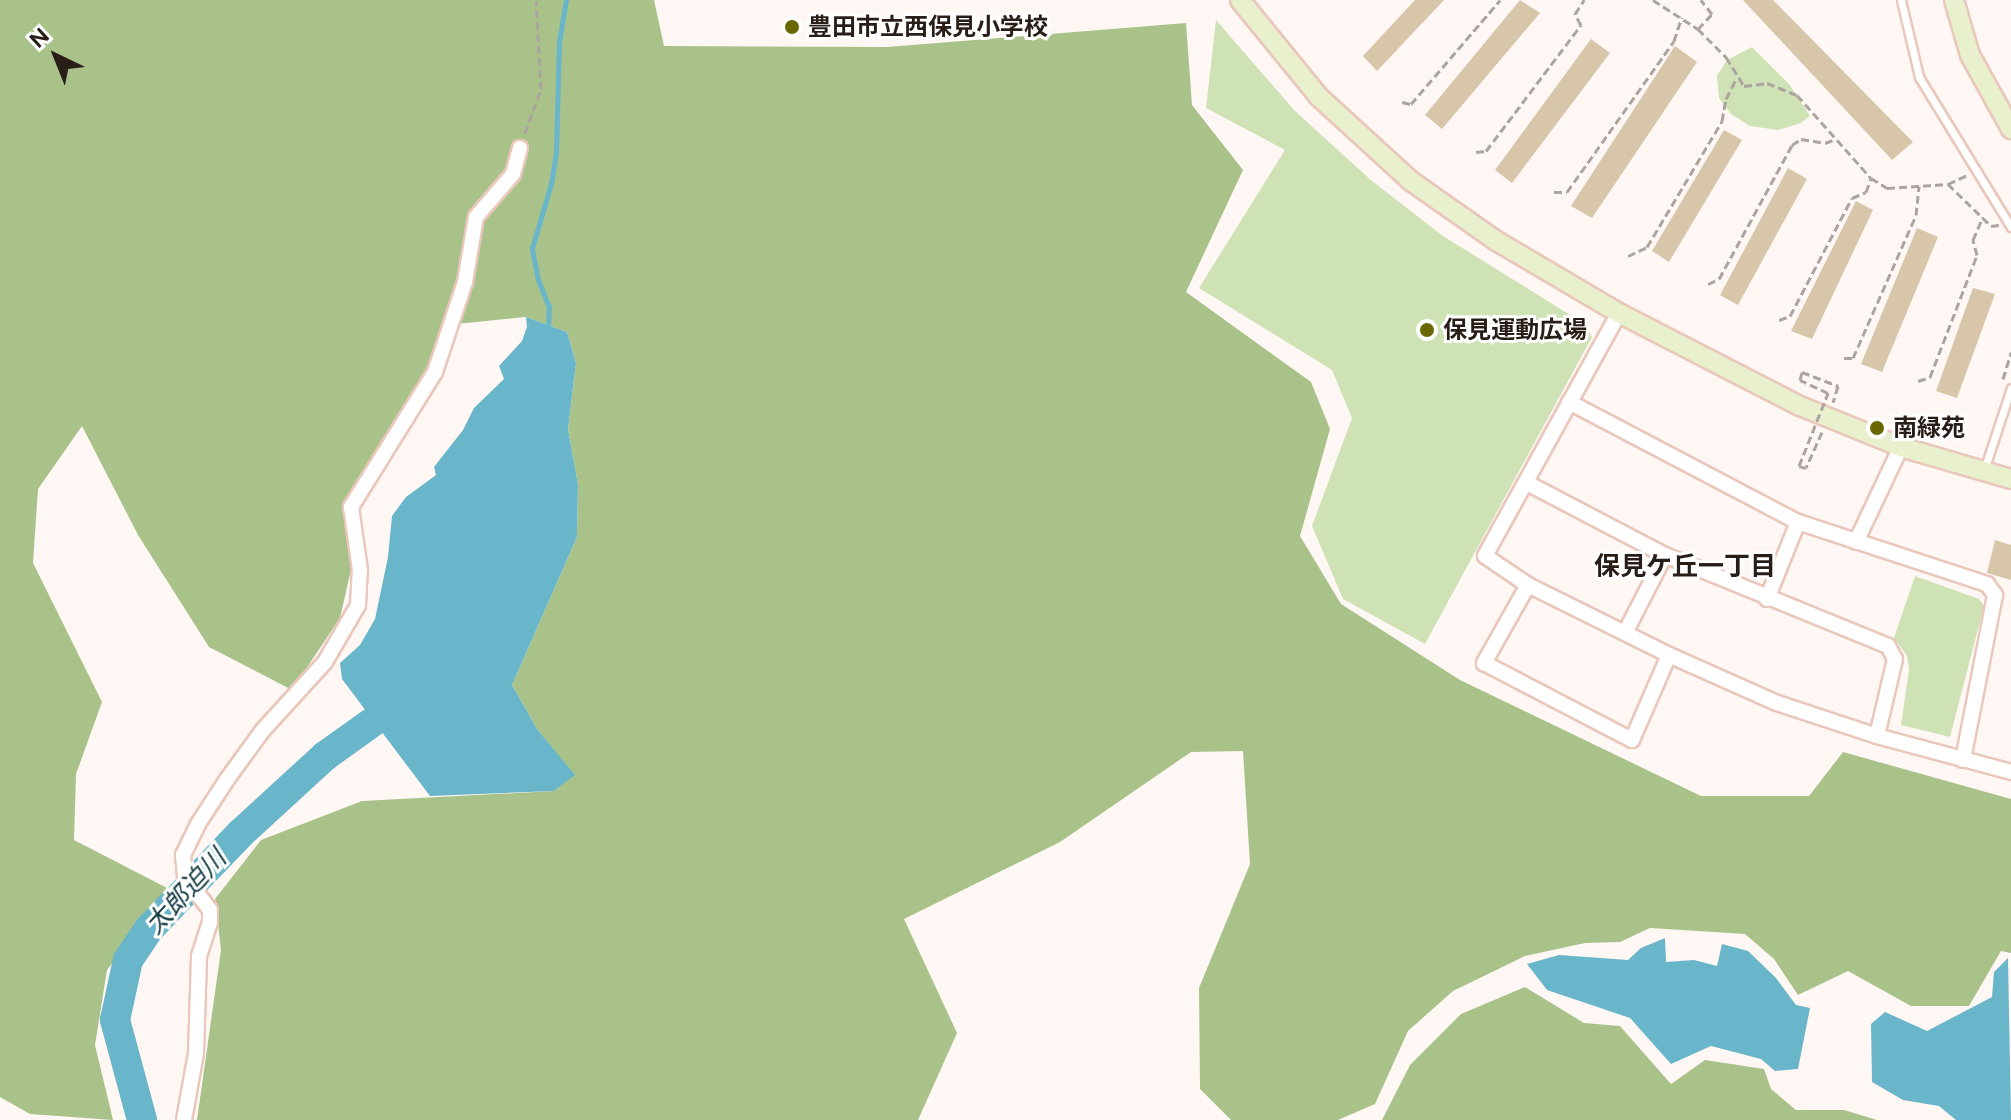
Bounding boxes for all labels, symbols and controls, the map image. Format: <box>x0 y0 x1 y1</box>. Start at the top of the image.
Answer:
place label: 豊田市立西保見小学校 <box>808 13 1048 41</box>
north arrow <box>16 16 96 96</box>
marker: 豊田市立西保見小学校 <box>783 18 801 36</box>
text: N <box>24 22 55 54</box>
place label: 保見運動広場 <box>1443 316 1587 344</box>
marker: 保見運動広場 <box>1418 321 1436 339</box>
place label: 南緑苑 <box>1893 414 1965 442</box>
marker: 南緑苑 <box>1868 419 1886 437</box>
district label: 保見ケ丘一丁目 <box>1594 551 1776 583</box>
water label: 太郎迫川 <box>139 843 233 941</box>

